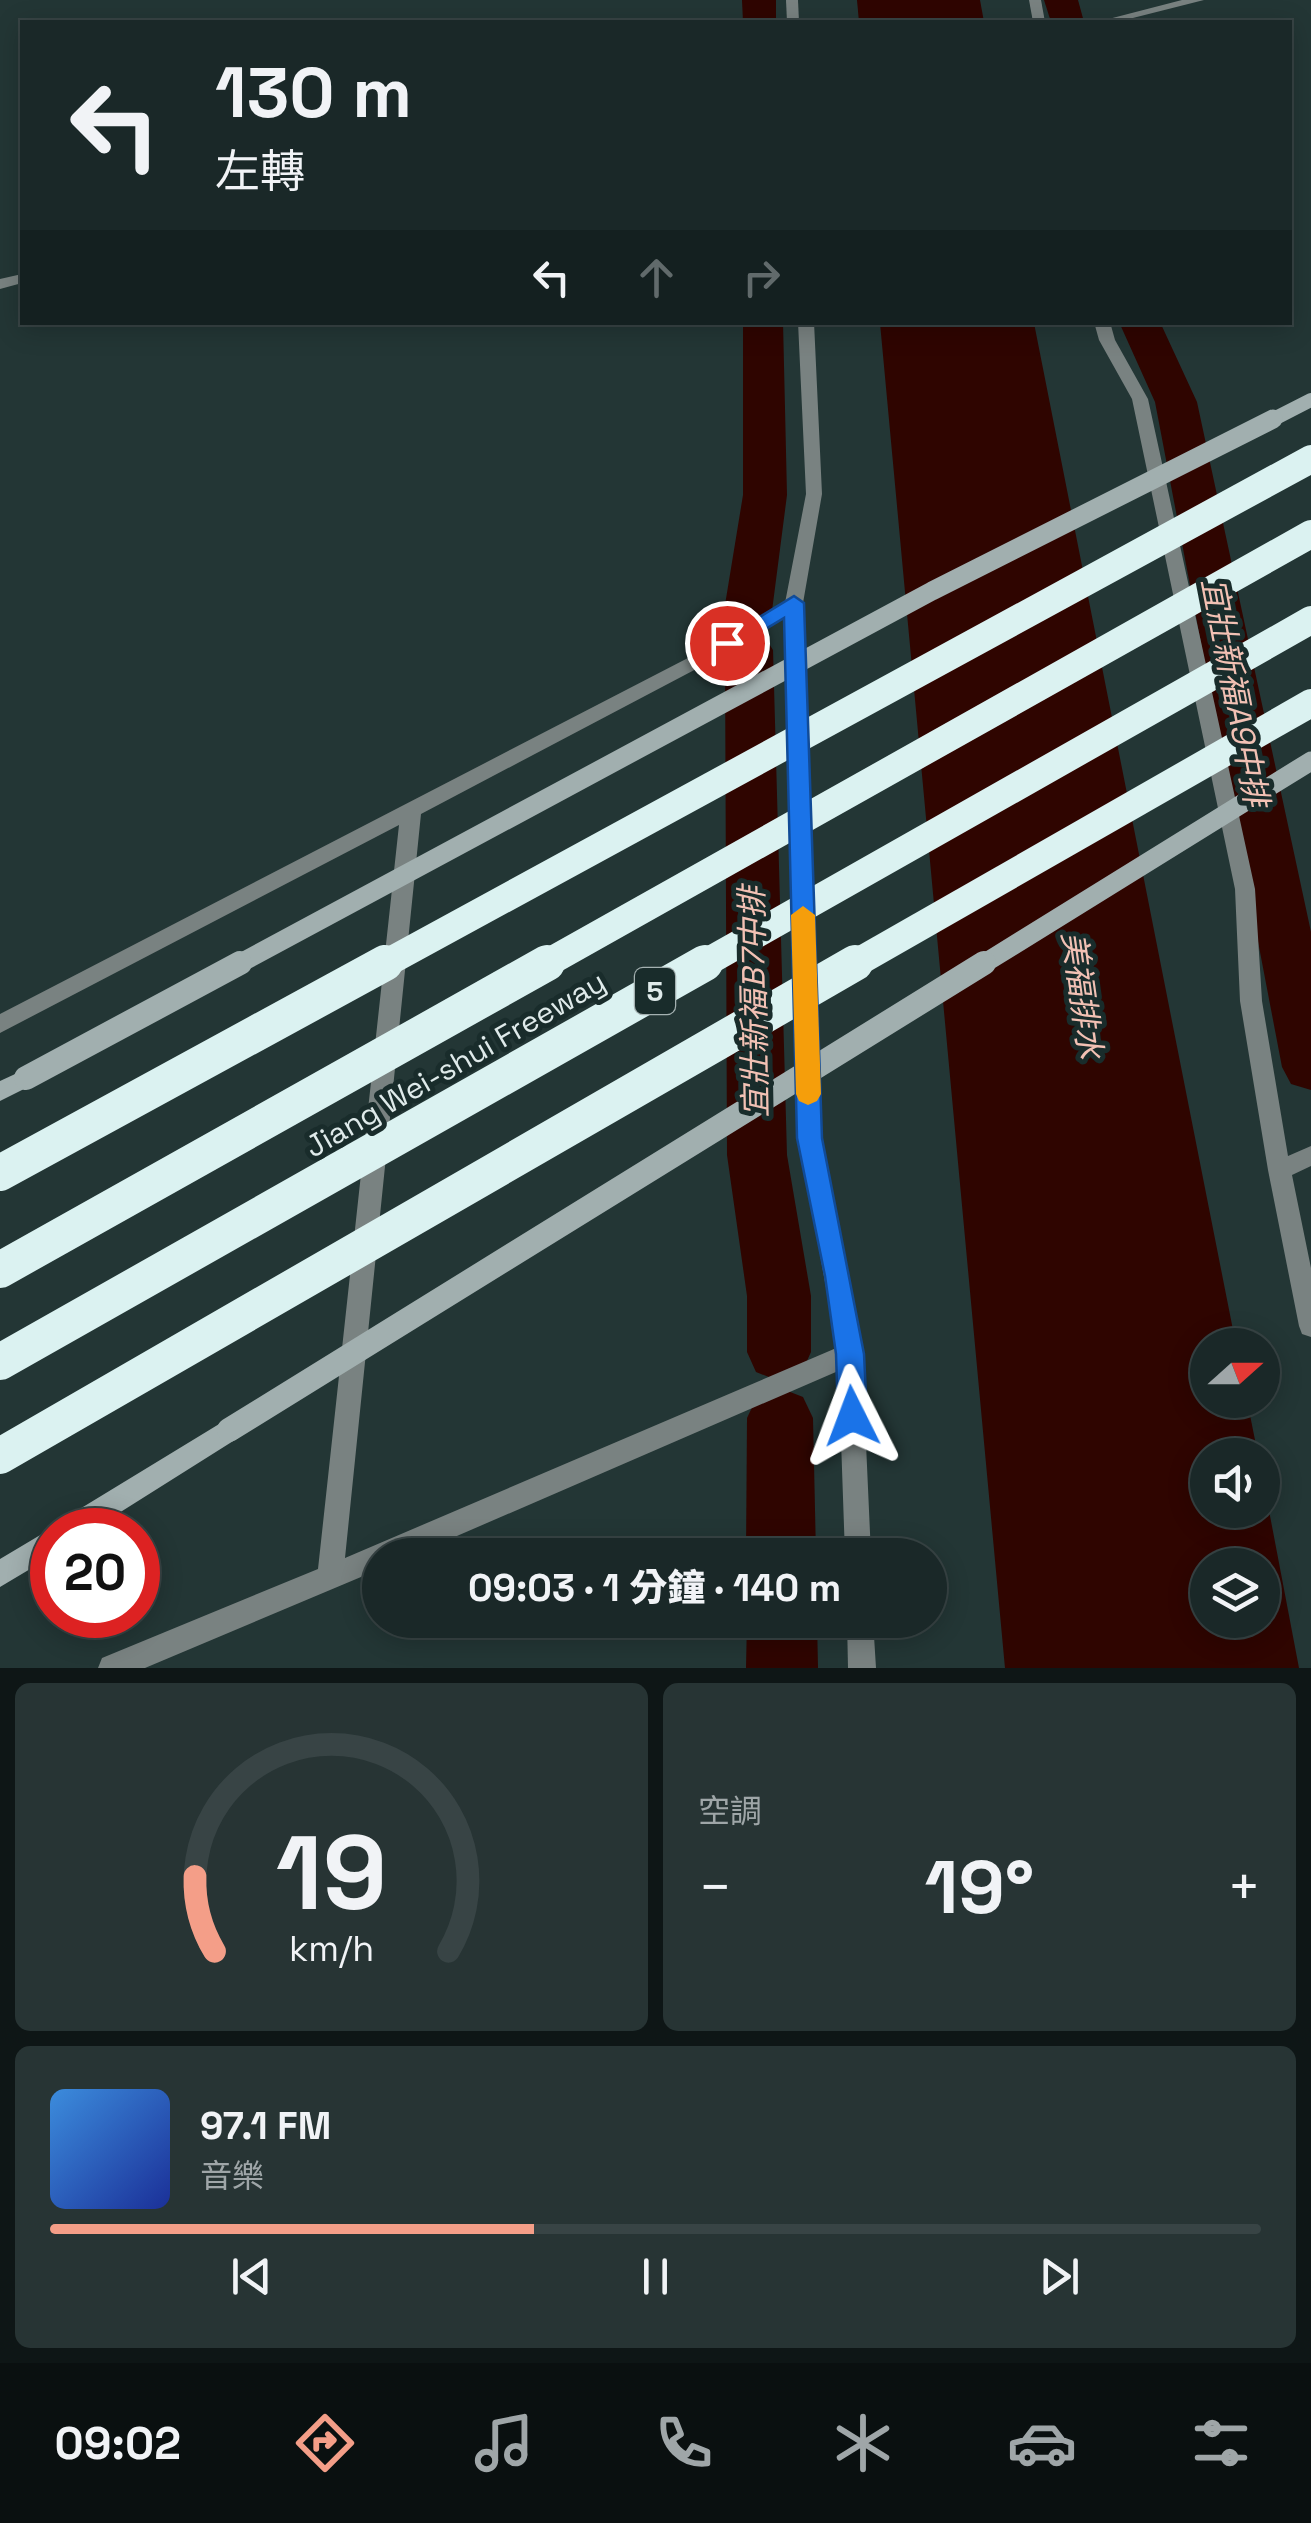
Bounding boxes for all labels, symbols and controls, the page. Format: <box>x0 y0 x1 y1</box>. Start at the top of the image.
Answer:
text: 130 m <box>215 48 412 137</box>
icon: left <box>50 60 180 190</box>
text: 左轉 <box>215 143 305 200</box>
icon: left <box>524 250 579 305</box>
icon: ahead <box>629 250 684 305</box>
icon: right <box>734 250 789 305</box>
water label: 宜壯新福A9中排 <box>1193 574 1278 813</box>
pin <box>685 601 770 686</box>
icon: arrive <box>700 616 755 671</box>
water label: 宜壯新福B7中排 <box>732 882 776 1118</box>
water label: 美福排水 <box>1053 929 1111 1063</box>
street label: Jiang Wei-shui Freeway <box>298 962 612 1166</box>
road number: 5 <box>635 968 675 1014</box>
north arrow <box>1190 1328 1280 1418</box>
map controls <box>1190 1328 1280 1638</box>
position arrow <box>800 1364 904 1468</box>
button: sound <box>1190 1438 1280 1528</box>
speed limit sign: 20 <box>30 1508 160 1638</box>
button: layers <box>1190 1548 1280 1638</box>
text: 09:03 · 1 分鐘 · 140 m <box>468 1564 841 1612</box>
text: 空調 <box>698 1791 762 1831</box>
text: 19 <box>276 1807 387 1939</box>
text: 19° <box>925 1839 1034 1935</box>
text: − <box>698 1852 732 1922</box>
text: + <box>1227 1852 1261 1922</box>
text: km/h <box>289 1926 374 1971</box>
text: 97.1 FM <box>200 2102 331 2150</box>
text: 音樂 <box>200 2156 264 2196</box>
icon: previous <box>224 2249 279 2304</box>
icon: pause <box>628 2249 683 2304</box>
icon: next <box>1032 2249 1087 2304</box>
icon: directions <box>290 2408 360 2478</box>
icon: music <box>469 2408 539 2478</box>
icon: phone <box>649 2408 719 2478</box>
icon: climate <box>828 2408 898 2478</box>
icon: car <box>1007 2408 1077 2478</box>
icon: filters <box>1186 2408 1256 2478</box>
text: 09:02 <box>55 2415 181 2472</box>

